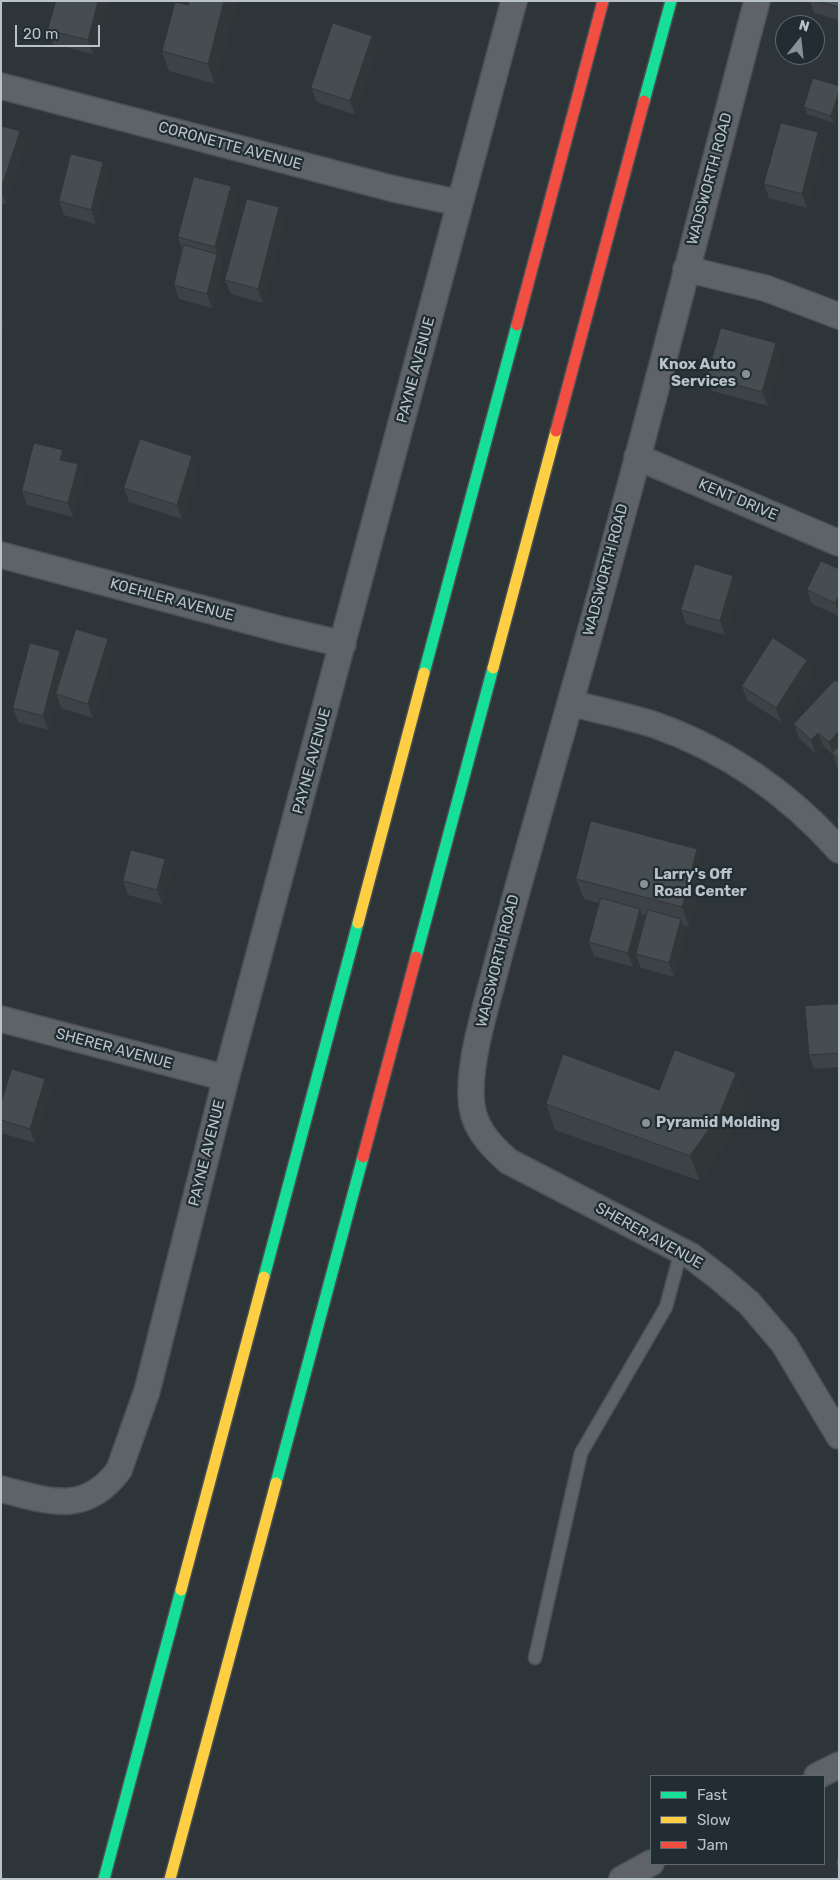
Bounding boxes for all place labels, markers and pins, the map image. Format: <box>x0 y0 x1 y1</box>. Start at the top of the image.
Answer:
place label: Knox Auto Services <box>659 356 736 391</box>
marker: Knox Auto Services <box>740 368 752 380</box>
place label: Larry's Off Road Center <box>654 866 747 901</box>
marker: Larry's Off Road Center <box>638 878 650 890</box>
place label: Pyramid Molding <box>656 1114 780 1132</box>
marker: Pyramid Molding <box>640 1117 652 1129</box>

